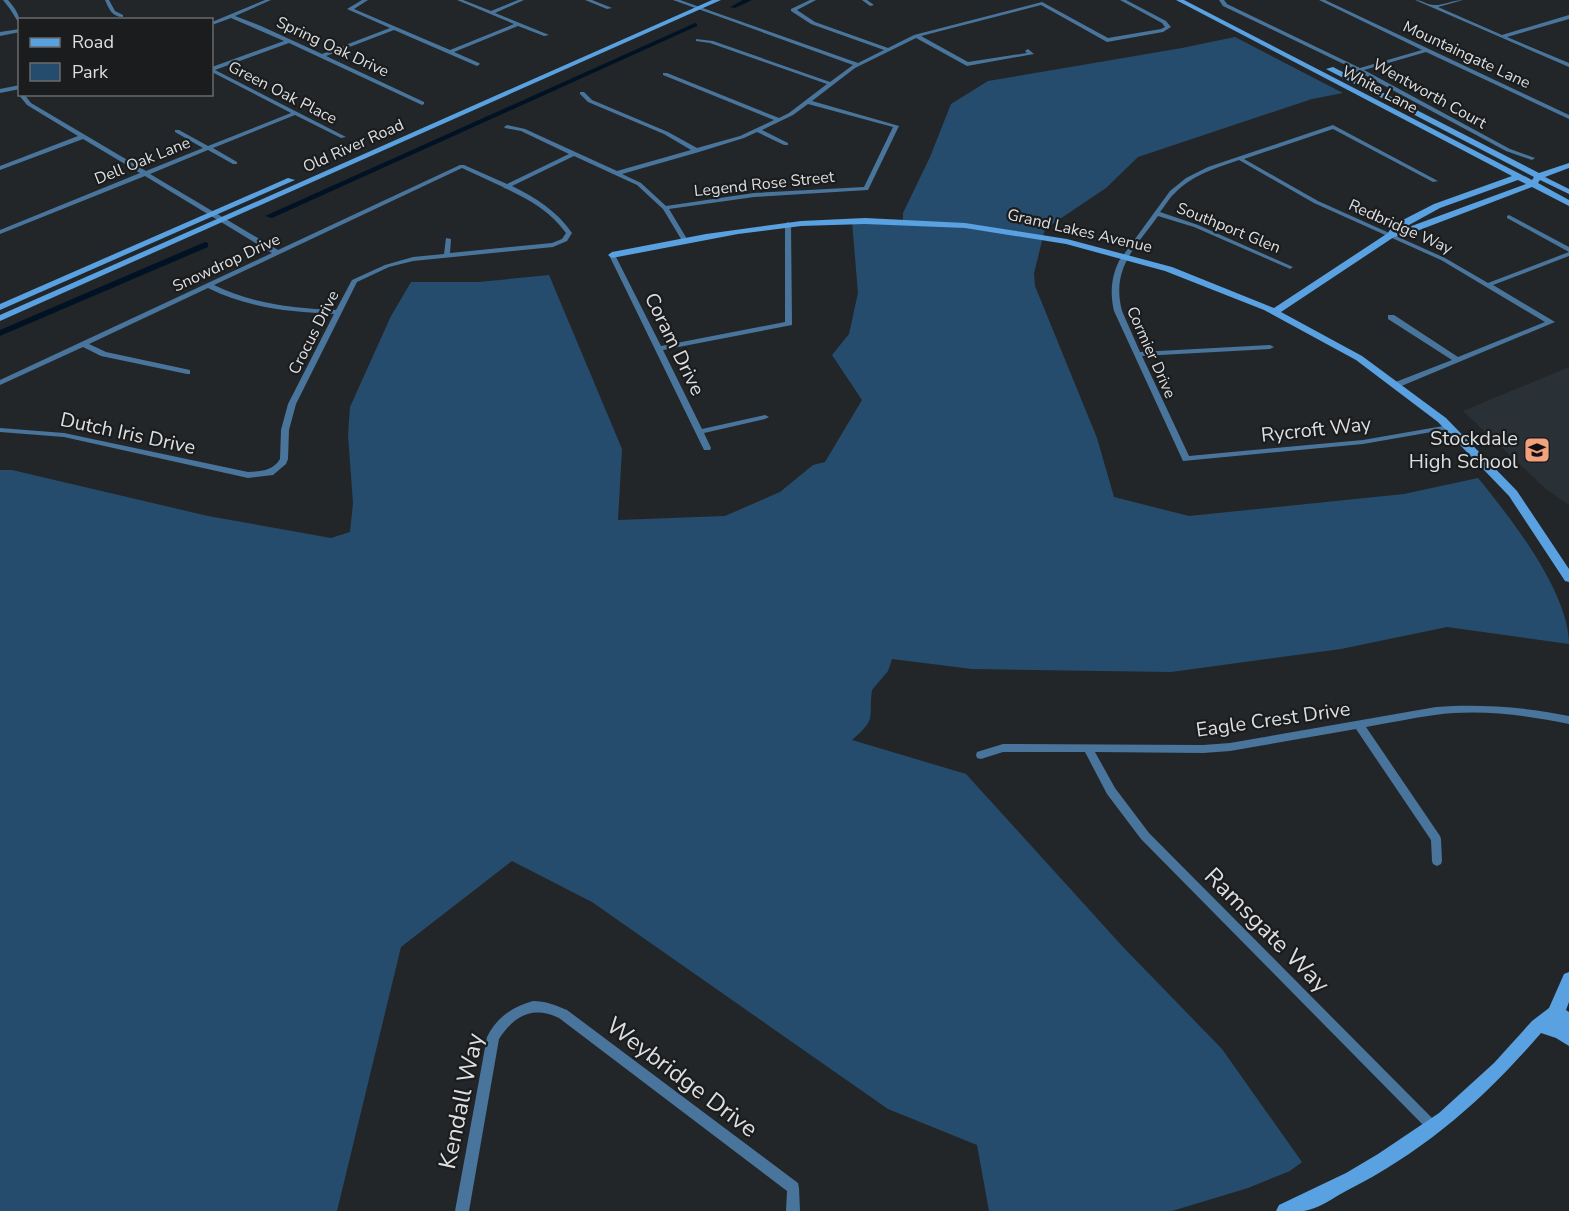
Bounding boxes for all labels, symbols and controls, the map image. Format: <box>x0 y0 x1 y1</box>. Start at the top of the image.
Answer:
street label: Spring Oak Drive <box>273 11 393 83</box>
street label: Mountaingate Lane <box>1399 16 1534 94</box>
legend <box>18 18 213 96</box>
text: Road <box>72 30 114 54</box>
street label: Wentworth Court <box>1369 53 1491 134</box>
street label: Green Oak Place <box>224 56 341 130</box>
text: Park <box>72 60 109 84</box>
street label: White Lane <box>1338 61 1421 119</box>
street label: Old River Road <box>299 114 407 178</box>
street label: Dell Oak Lane <box>91 132 194 190</box>
street label: Legend Rose Street <box>693 166 836 202</box>
street label: Redbridge Way <box>1345 194 1457 260</box>
street label: Southport Glen <box>1173 197 1284 259</box>
street label: Grand Lakes Avenue <box>1005 204 1154 258</box>
street label: Snowdrop Drive <box>169 228 284 297</box>
street label: Crocus Drive <box>283 287 344 378</box>
street label: Coram Drive <box>638 288 711 400</box>
street label: Cormier Drive <box>1121 303 1181 402</box>
street label: Dutch Iris Drive <box>58 406 198 461</box>
street label: Rycroft Way <box>1260 410 1373 449</box>
place label: Stockdale High School <box>1409 425 1518 475</box>
school or university icon: Stockdale High School <box>1522 435 1552 465</box>
street label: Eagle Crest Drive <box>1194 695 1352 744</box>
street label: Ramsgate Way <box>1197 860 1337 1000</box>
street label: Weybridge Drive <box>600 1009 764 1145</box>
street label: Kendall Way <box>431 1029 491 1172</box>

